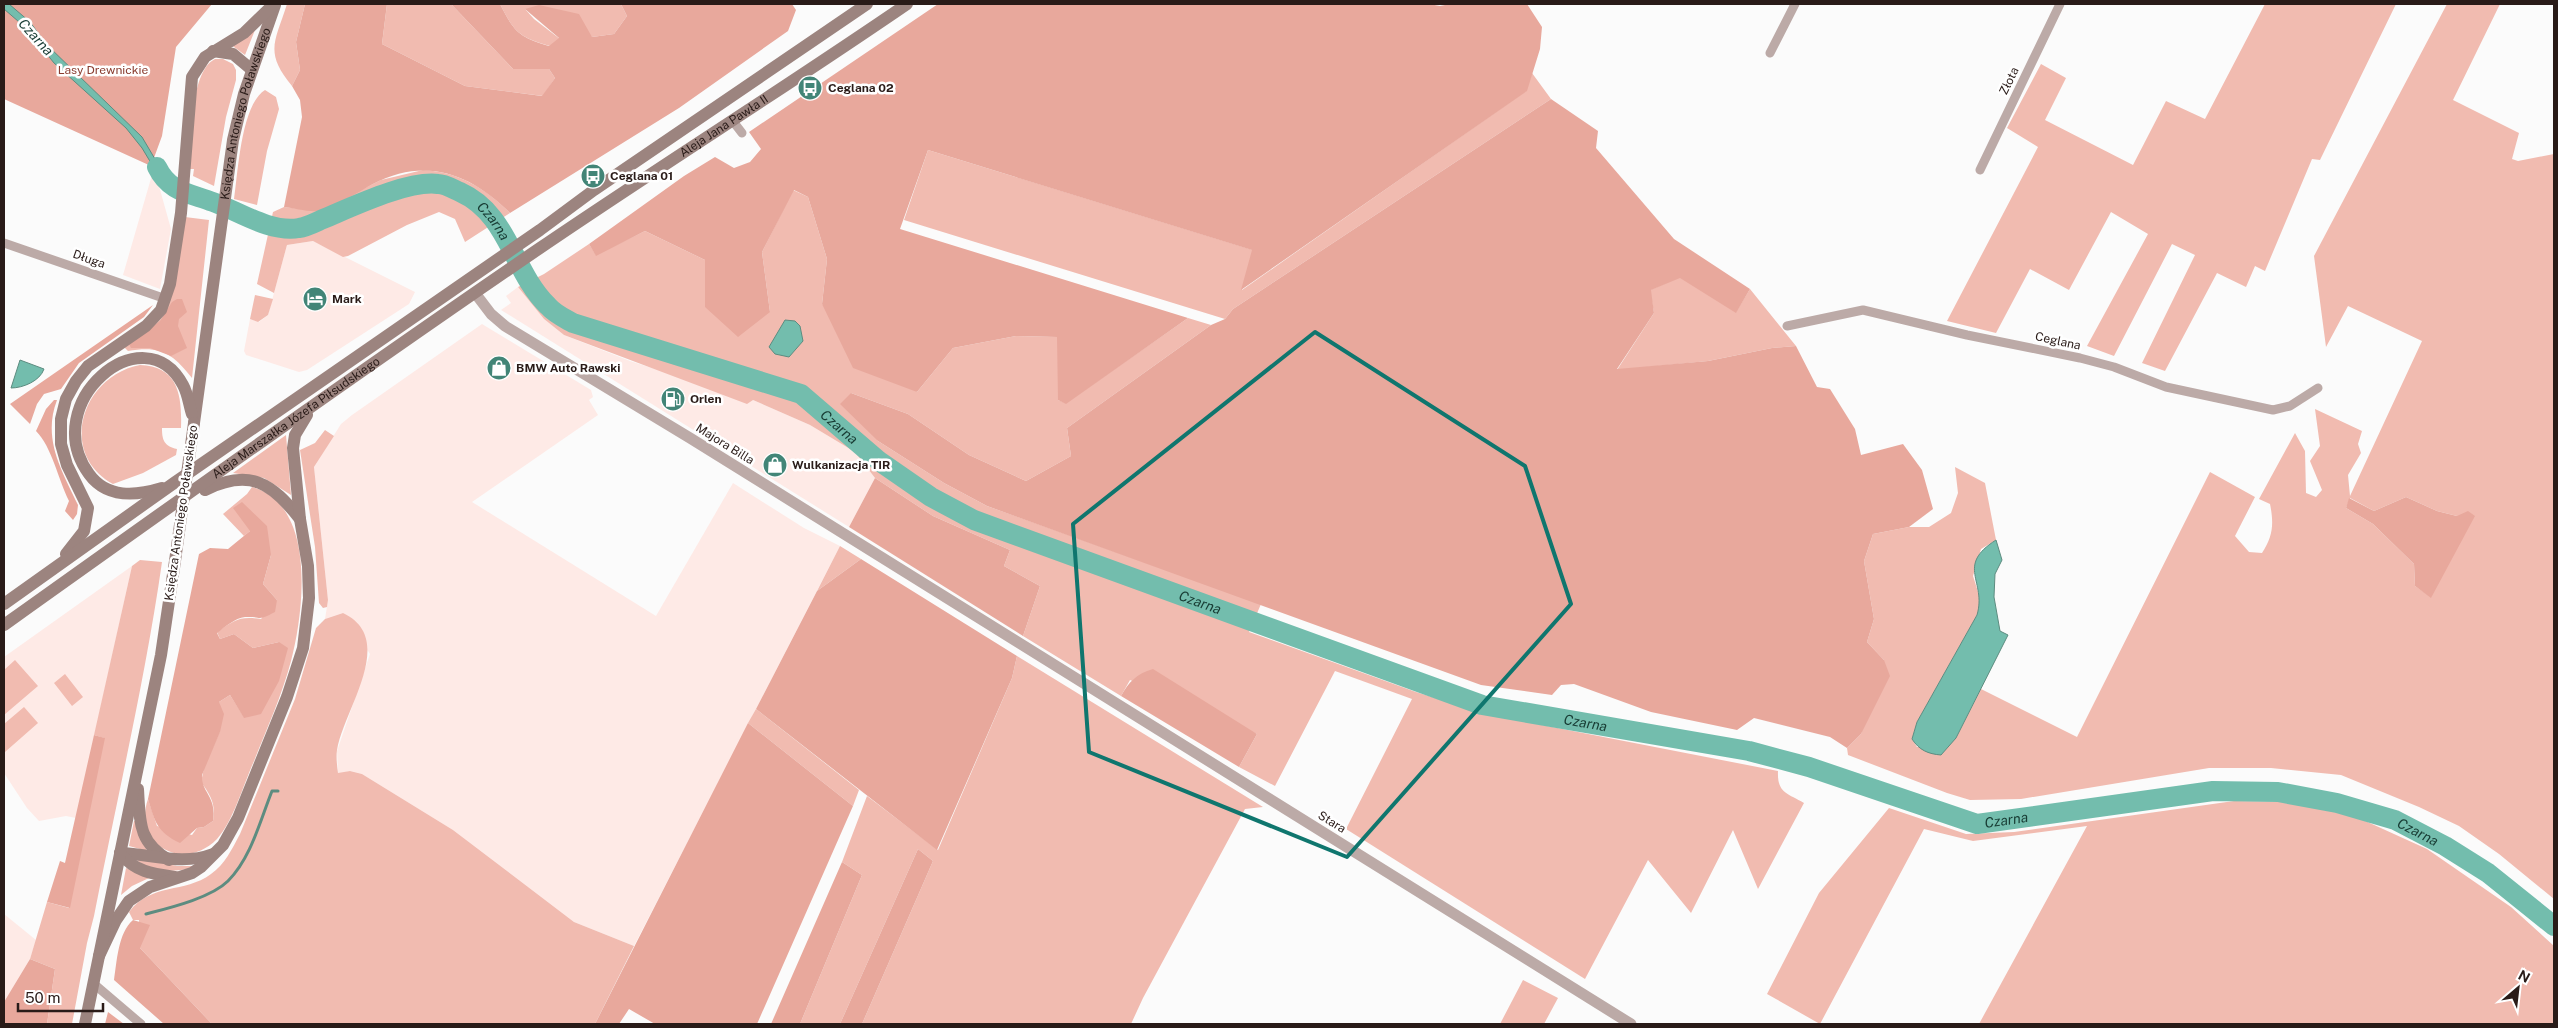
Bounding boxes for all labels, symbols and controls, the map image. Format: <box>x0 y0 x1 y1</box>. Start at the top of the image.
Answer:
water label: Czarna <box>15 15 57 59</box>
street label: Księdza Antoniego Poławskiego <box>218 26 274 201</box>
park label: Lasy Drewnickie <box>58 63 148 77</box>
street label: Złota <box>1996 65 2022 97</box>
bus stop icon: Ceglana 02 <box>797 75 823 101</box>
place label: Ceglana 02 <box>828 81 894 95</box>
street label: Aleja Jana Pawła II <box>677 92 771 160</box>
bus stop icon: Ceglana 01 <box>580 163 606 189</box>
place label: Ceglana 01 <box>610 169 673 183</box>
water label: Czarna <box>474 198 513 243</box>
street label: Długa <box>71 247 107 271</box>
hotel icon: Mark <box>302 286 328 312</box>
place label: Mark <box>332 292 362 306</box>
street label: Ceglana <box>2034 329 2082 353</box>
street label: Aleja Marszałka Józefa Piłsudskiego <box>209 354 383 482</box>
shop icon: BMW Auto Rawski <box>486 355 512 381</box>
place label: BMW Auto Rawski <box>516 361 620 375</box>
fuel station icon: Orlen <box>660 386 686 412</box>
place label: Orlen <box>690 392 722 406</box>
water label: Czarna <box>817 406 861 447</box>
street label: Majora Billa <box>693 421 757 467</box>
street label: Księdza Antoniego Poławskiego <box>162 424 200 602</box>
shop icon: Wulkanizacja TIR <box>762 452 788 478</box>
place label: Wulkanizacja TIR <box>792 458 890 472</box>
water label: Czarna <box>1177 587 1223 617</box>
water label: Czarna <box>1562 711 1608 734</box>
street label: Stara <box>1315 808 1349 836</box>
water label: Czarna <box>1983 809 2029 831</box>
water label: Czarna <box>2395 815 2441 849</box>
north arrow <box>2493 963 2543 1013</box>
text: N <box>2516 967 2533 986</box>
scale bar <box>18 980 102 1012</box>
text: 50 m <box>25 989 60 1006</box>

